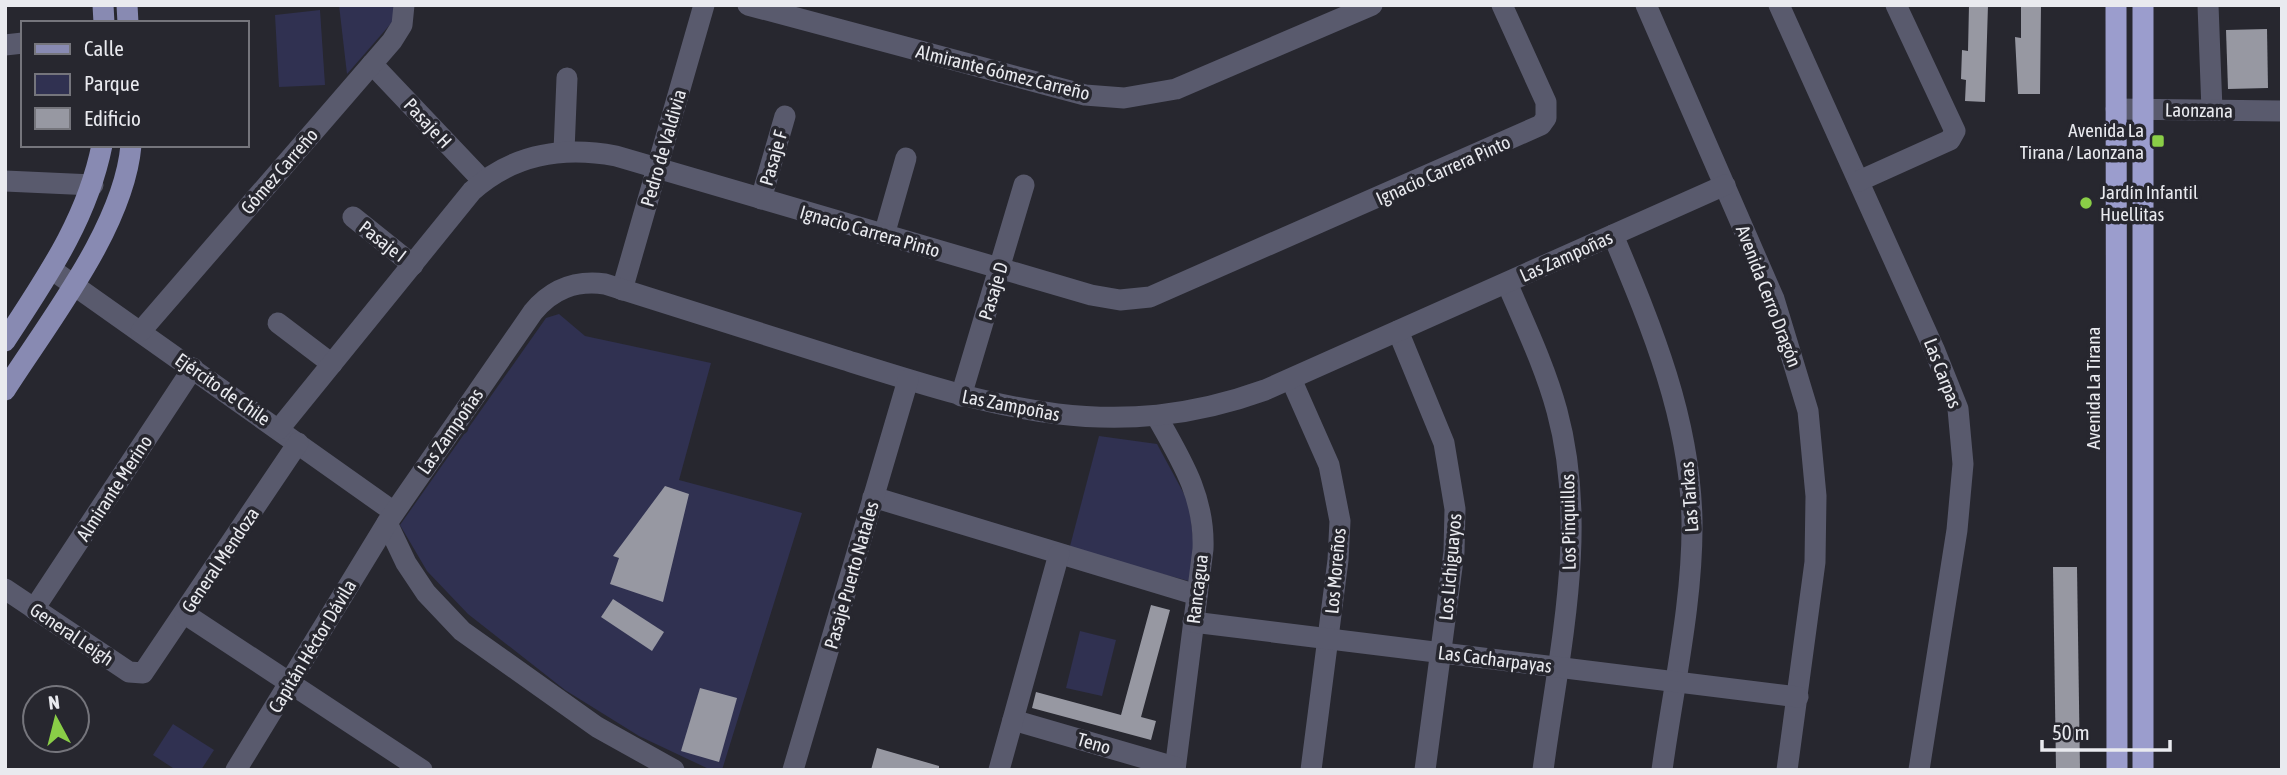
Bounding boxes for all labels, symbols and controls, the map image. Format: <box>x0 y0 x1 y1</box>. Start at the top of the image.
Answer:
legend <box>21 21 248 147</box>
text: Calle <box>84 36 124 60</box>
street label: Almirante Gómez Carreño <box>914 40 1092 104</box>
text: Parque <box>84 71 139 95</box>
street label: Pedro de Valdivia <box>636 87 690 209</box>
street label: Pasaje H <box>400 94 456 152</box>
street label: Laonzana <box>2165 98 2233 122</box>
text: Edificio <box>84 106 141 130</box>
place label: Avenida La Tirana / Laonzana <box>2020 119 2144 163</box>
street label: Gómez Carreño <box>236 124 322 218</box>
street label: Pasaje F <box>755 127 791 188</box>
street label: Ignacio Carrera Pinto <box>1372 131 1514 209</box>
marker: Avenida La Tirana / Laonzana <box>2150 133 2166 149</box>
place label: Jardín Infantil Huellitas <box>2100 181 2198 225</box>
marker: Jardín Infantil Huellitas <box>2078 195 2094 211</box>
street label: Ignacio Carrera Pinto <box>797 200 943 262</box>
street label: Pasaje I <box>355 216 411 266</box>
street label: Avenida Cerro Dragón <box>1732 222 1806 370</box>
street label: Las Zampoñas <box>1516 226 1616 286</box>
street label: Pasaje D <box>974 259 1012 323</box>
street label: Avenida La Tirana <box>2082 327 2104 449</box>
street label: Las Carpas <box>1920 335 1966 411</box>
street label: Ejército de Chile <box>171 348 275 430</box>
street label: Las Zampoñas <box>413 384 488 478</box>
street label: Las Zampoñas <box>960 385 1062 425</box>
street label: Almirante Merino <box>72 431 156 545</box>
street label: Las Tarkas <box>1676 461 1702 533</box>
street label: Los Pinquillos <box>1556 473 1580 570</box>
street label: Pasaje Puerto Natales <box>819 498 883 651</box>
street label: General Mendoza <box>177 503 263 617</box>
street label: Los Lichiguayos <box>1434 512 1466 621</box>
street label: Los Moreños <box>1320 527 1350 615</box>
street label: Rancagua <box>1182 553 1212 625</box>
street label: Capitán Héctor Dávila <box>264 575 360 717</box>
street label: General Leigh <box>26 598 118 670</box>
street label: Las Cacharpayas <box>1437 641 1553 677</box>
north arrow <box>21 684 91 754</box>
text: N <box>47 691 61 714</box>
scale bar <box>2042 708 2170 752</box>
text: 50 m <box>2052 720 2090 744</box>
street label: Teno <box>1075 728 1113 758</box>

